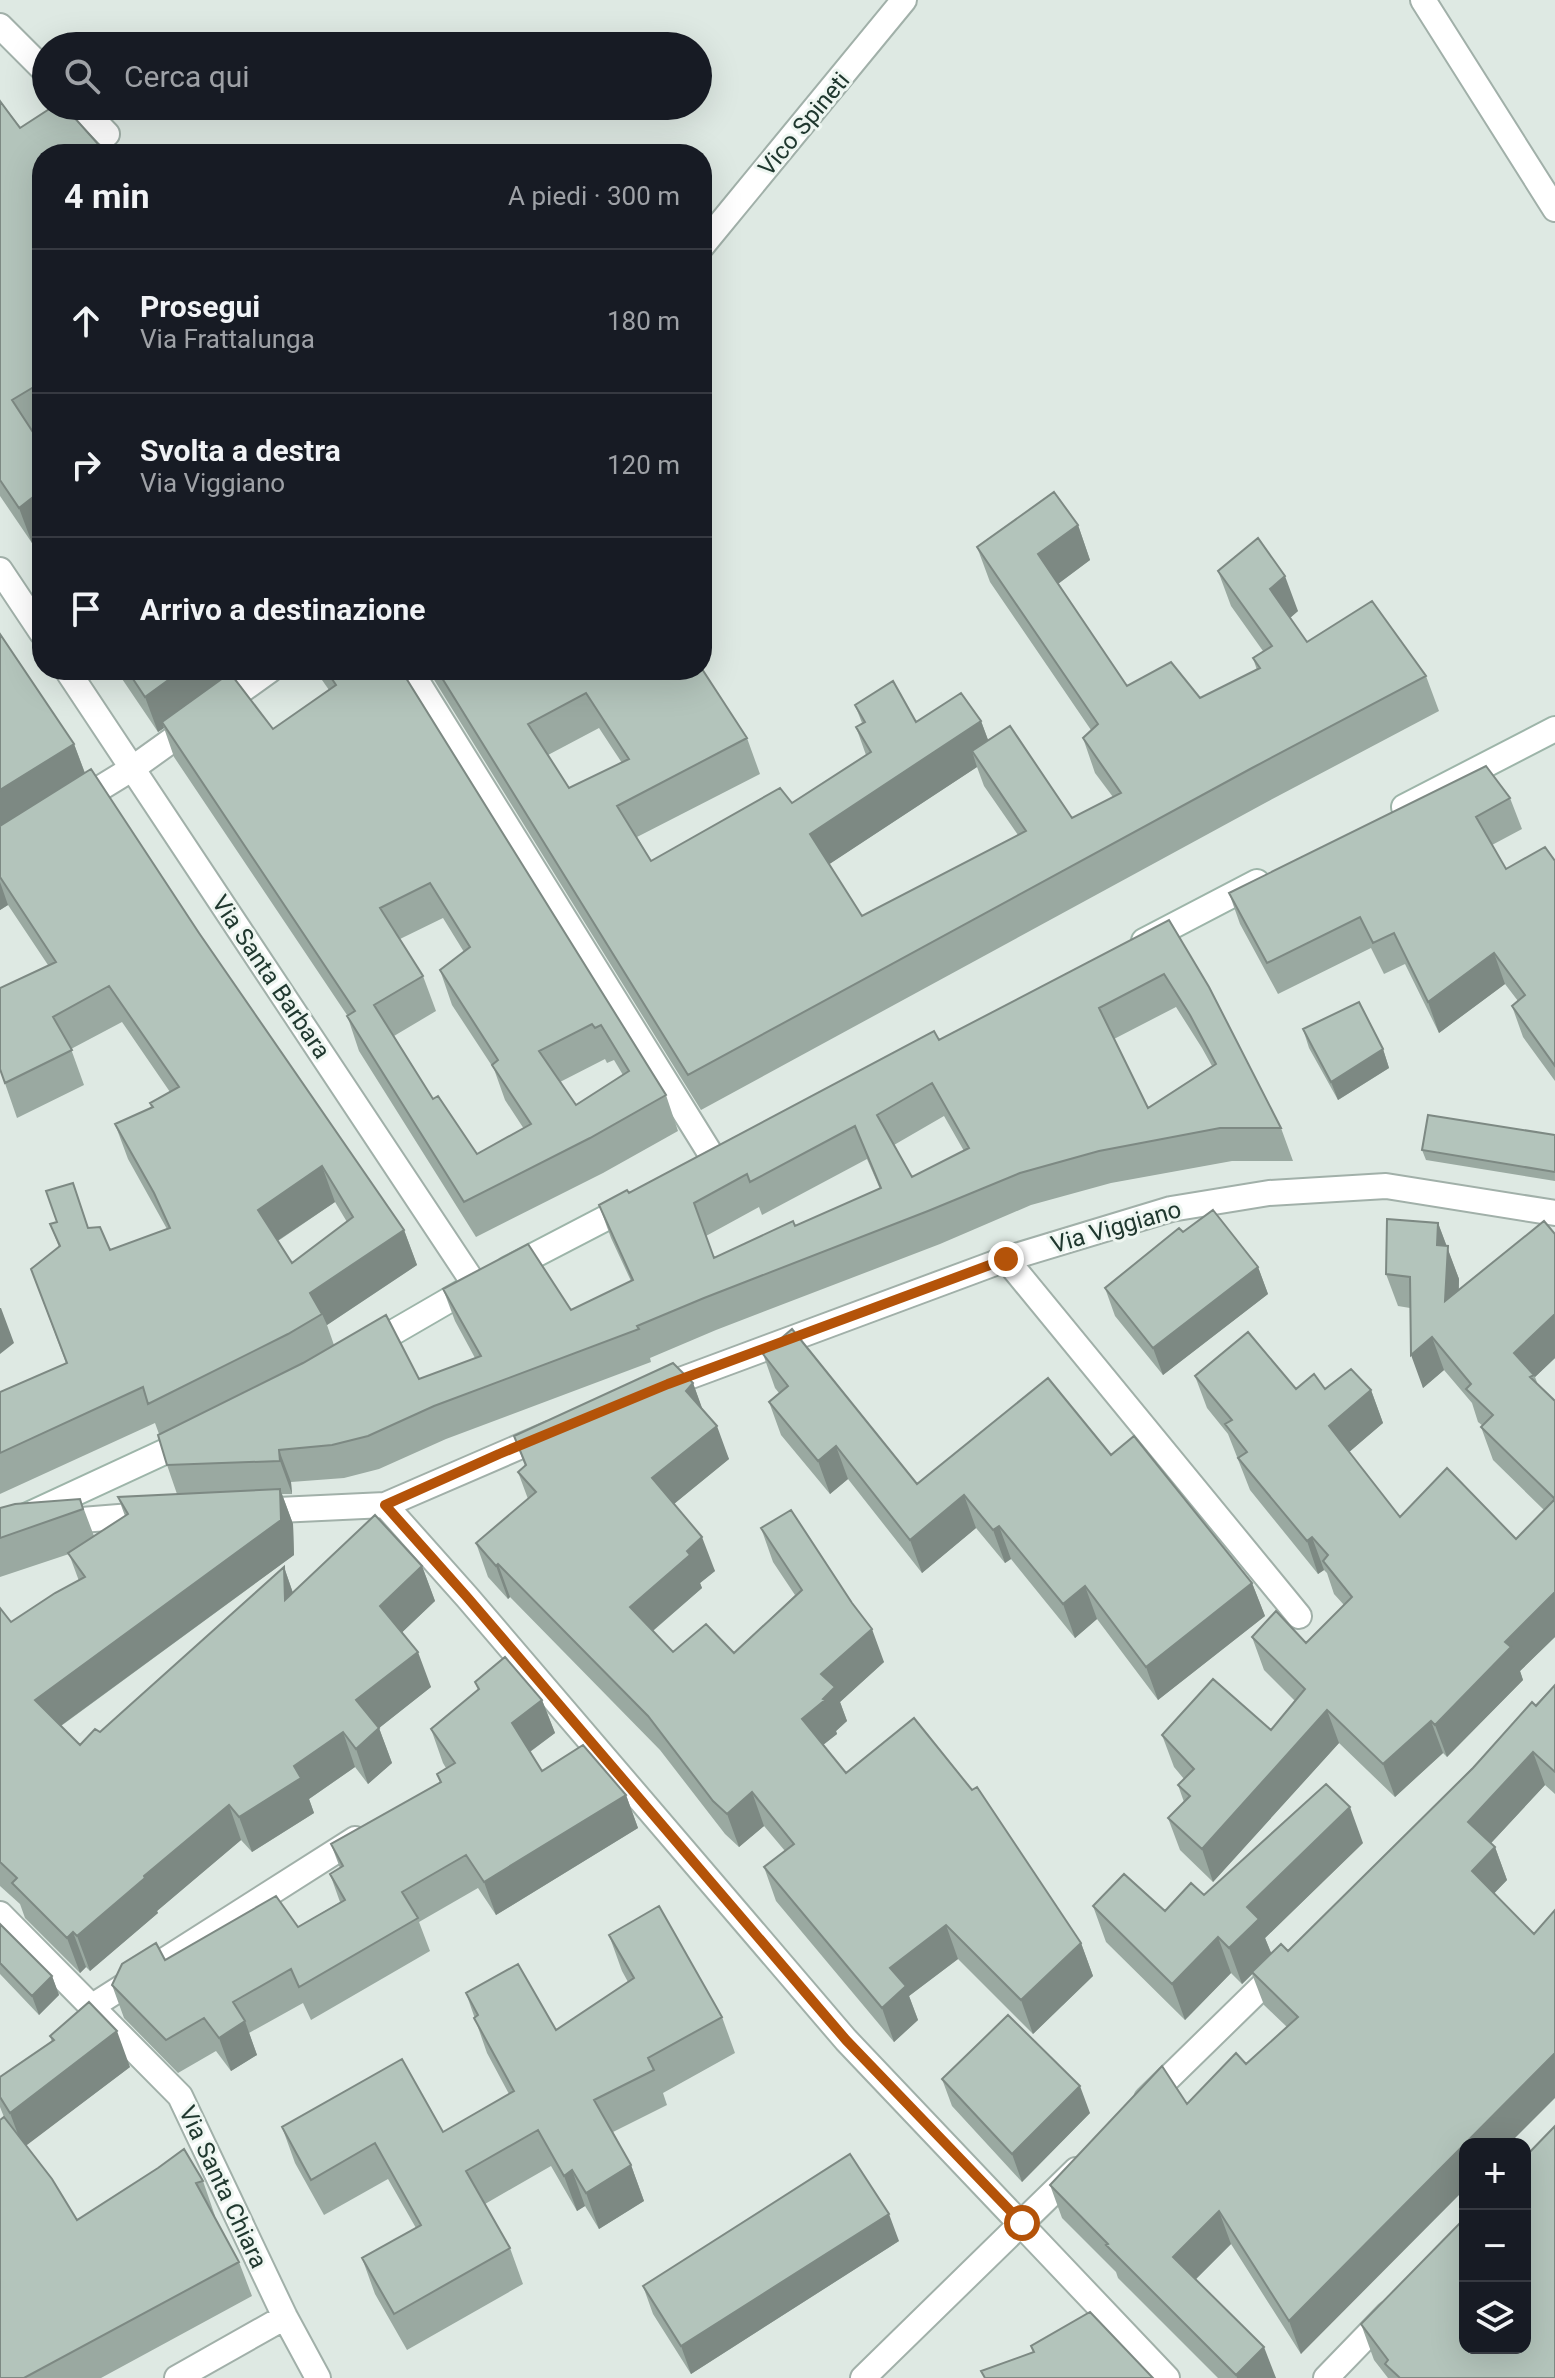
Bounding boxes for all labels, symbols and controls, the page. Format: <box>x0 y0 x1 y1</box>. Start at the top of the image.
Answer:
search box <box>32 32 712 120</box>
icon: search <box>60 54 104 98</box>
text: Cerca qui <box>124 59 250 94</box>
street label: Vico Spineti <box>753 67 855 181</box>
text: 4 min <box>64 176 149 216</box>
text: A piedi · 300 m <box>508 181 680 211</box>
text: Prosegui <box>140 289 260 324</box>
icon: ahead <box>64 299 108 343</box>
text: 180 m <box>607 306 680 336</box>
text: Via Frattalunga <box>140 324 315 354</box>
text: Svolta a destra <box>140 433 341 468</box>
icon: right <box>64 443 108 487</box>
text: 120 m <box>607 450 680 480</box>
text: Via Viggiano <box>140 468 285 498</box>
icon: arrive <box>64 587 108 631</box>
text: Arrivo a destinazione <box>140 592 426 627</box>
street label: Via Santa Barbara <box>206 890 336 1064</box>
street label: Via Viggiano <box>1048 1195 1184 1259</box>
route end <box>988 1241 1024 1277</box>
street label: Via Santa Chiara <box>173 2101 273 2273</box>
map controls <box>1459 2138 1531 2354</box>
button: + <box>1459 2138 1531 2210</box>
route start <box>1004 2205 1040 2241</box>
button: − <box>1459 2210 1531 2282</box>
button: layers <box>1459 2282 1531 2354</box>

